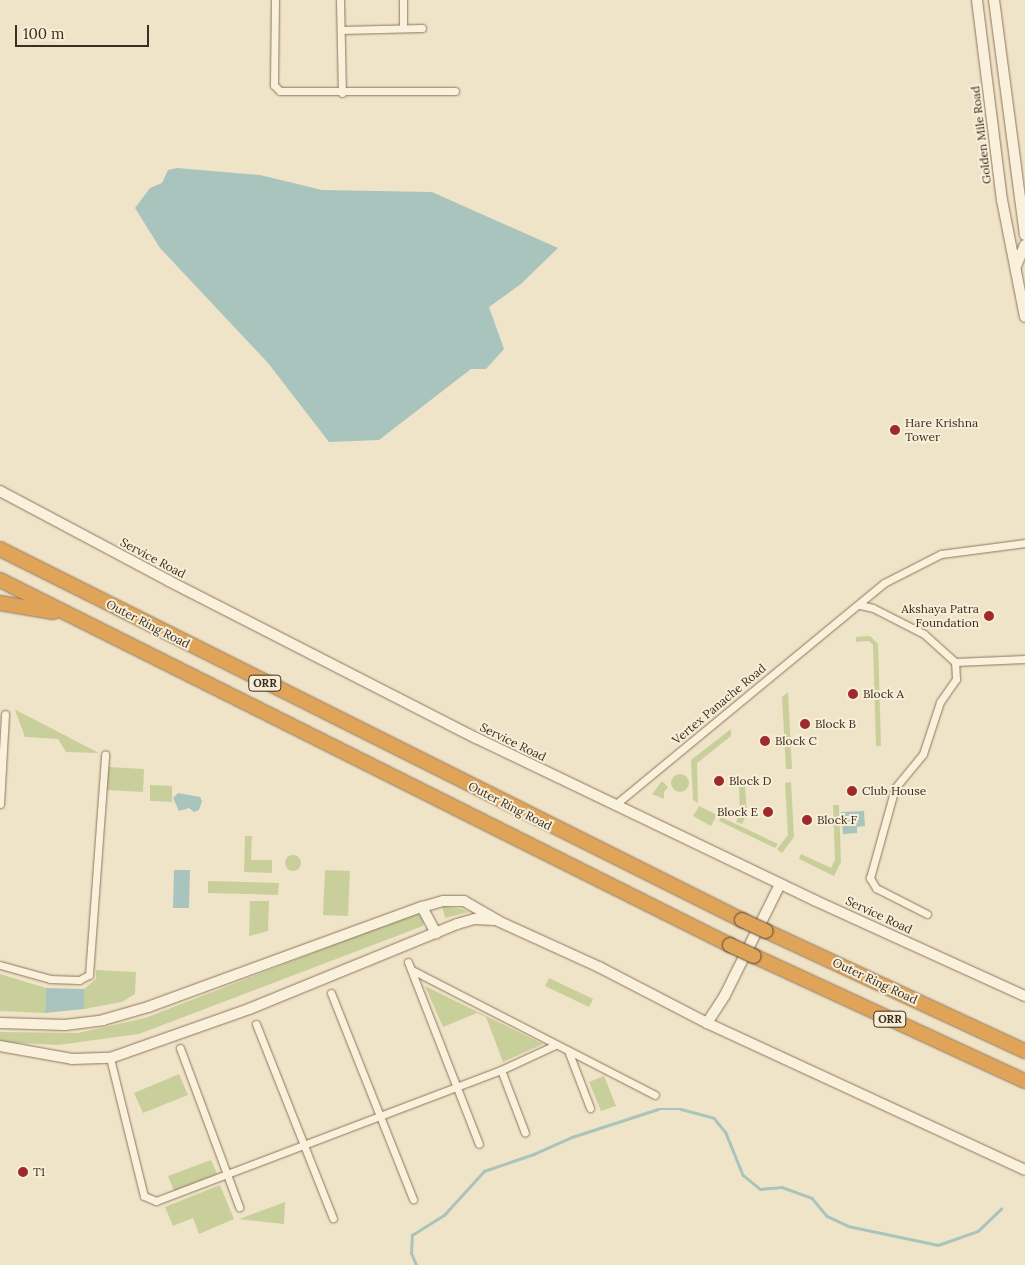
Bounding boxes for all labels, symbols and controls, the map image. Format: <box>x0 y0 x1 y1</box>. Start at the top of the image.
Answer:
scale bar <box>18 15 151 47</box>
text: 100 m <box>23 24 64 43</box>
street label: Golden Mile Road <box>968 85 994 185</box>
place label: Hare Krishna Tower <box>905 416 978 444</box>
marker: Hare Krishna Tower <box>889 424 901 436</box>
street label: Service Road <box>118 535 188 581</box>
street label: Outer Ring Road <box>104 597 192 651</box>
place label: Akshaya Patra Foundation <box>901 602 979 630</box>
marker: Akshaya Patra Foundation <box>983 610 995 622</box>
street label: Vertex Panache Road <box>669 661 769 747</box>
road number: ORR <box>248 674 282 691</box>
place label: Block A <box>863 687 904 701</box>
marker: Block A <box>847 688 859 700</box>
place label: Block B <box>815 717 856 731</box>
marker: Block B <box>799 718 811 730</box>
street label: Service Road <box>478 720 548 764</box>
place label: Block C <box>775 734 817 748</box>
marker: Block C <box>759 735 771 747</box>
place label: Block D <box>729 774 772 788</box>
marker: Block D <box>713 775 725 787</box>
street label: Outer Ring Road <box>466 779 554 833</box>
place label: Club House <box>862 784 926 798</box>
marker: Club House <box>846 785 858 797</box>
place label: Block E <box>717 805 758 819</box>
marker: Block E <box>762 806 774 818</box>
place label: Block F <box>817 813 857 827</box>
marker: Block F <box>801 814 813 826</box>
street label: Service Road <box>843 893 915 937</box>
street label: Outer Ring Road <box>830 955 920 1007</box>
road number: ORR <box>872 1011 908 1028</box>
place label: T1 <box>33 1165 45 1179</box>
marker: T1 <box>17 1166 29 1178</box>

